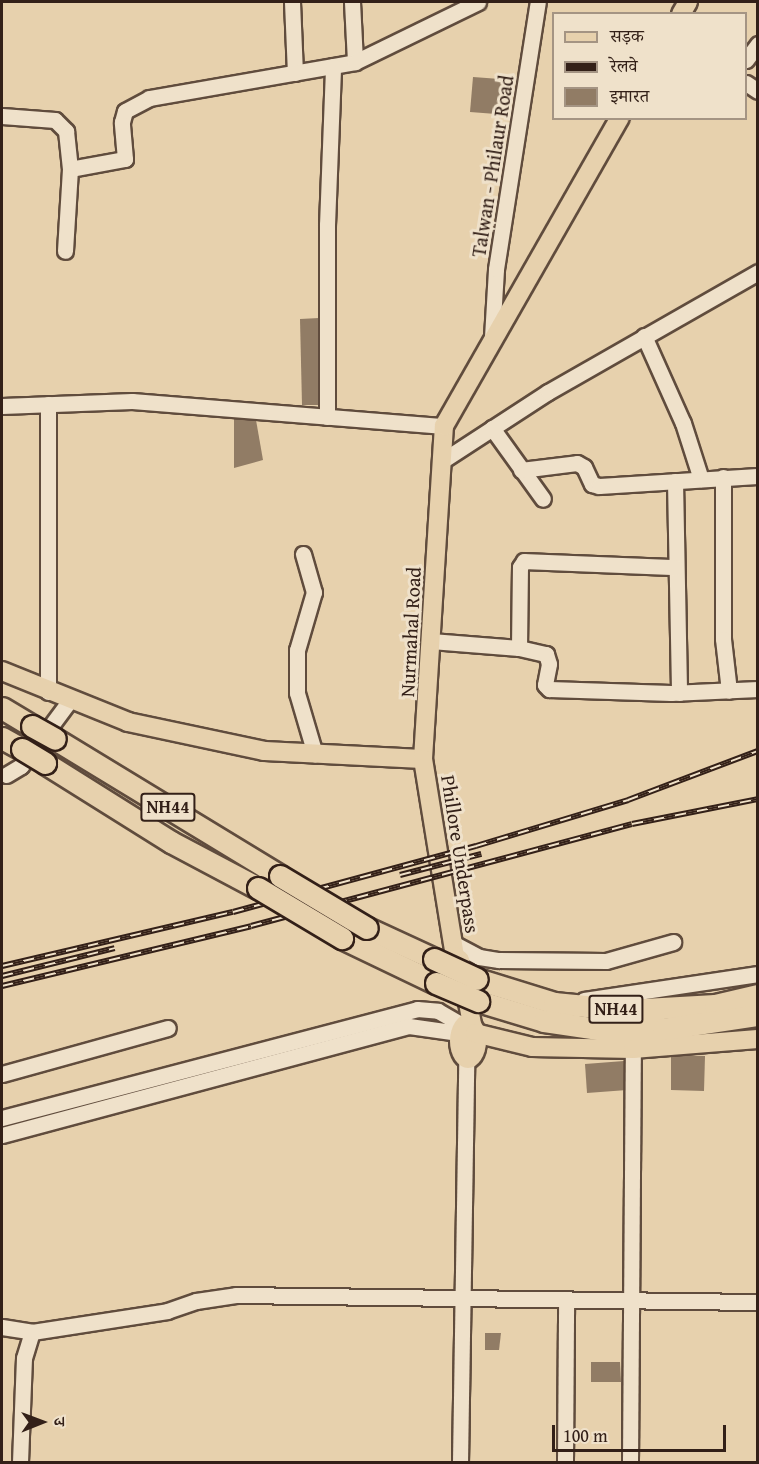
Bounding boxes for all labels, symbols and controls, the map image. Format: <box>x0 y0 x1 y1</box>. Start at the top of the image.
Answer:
legend <box>552 12 747 120</box>
text: सड़क <box>610 22 644 49</box>
text: रेलवे <box>610 52 638 79</box>
street label: Talwan - Philaur Road <box>466 73 518 259</box>
text: इमारत <box>610 82 649 109</box>
street label: Nurmahal Road <box>395 566 425 698</box>
street label: Phillore Underpass <box>437 773 485 935</box>
road number: NH44 <box>140 792 196 822</box>
road number: NH44 <box>588 994 644 1024</box>
north arrow <box>12 1392 72 1452</box>
scale bar <box>555 1413 729 1451</box>
text: उ <box>48 1417 72 1426</box>
text: 100 m <box>563 1422 608 1449</box>

